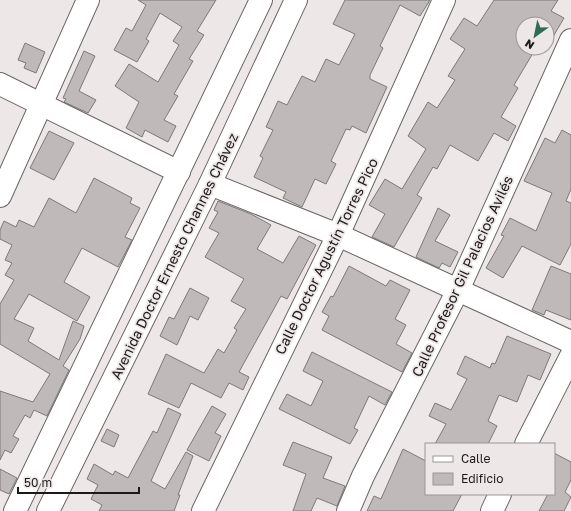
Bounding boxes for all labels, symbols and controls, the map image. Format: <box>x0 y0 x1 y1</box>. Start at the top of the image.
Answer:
north arrow <box>515 16 555 56</box>
text: N <box>522 37 536 53</box>
street label: Avenida Doctor Ernesto Channes Chávez <box>107 130 241 382</box>
street label: Calle Doctor Agustín Torres Pico <box>271 155 381 357</box>
street label: Calle Profesor Gil Palacios Avilés <box>408 173 516 379</box>
legend <box>425 443 555 495</box>
text: Calle <box>461 451 491 466</box>
scale bar <box>18 469 139 495</box>
text: Edificio <box>461 471 503 486</box>
text: 50 m <box>24 475 52 490</box>

